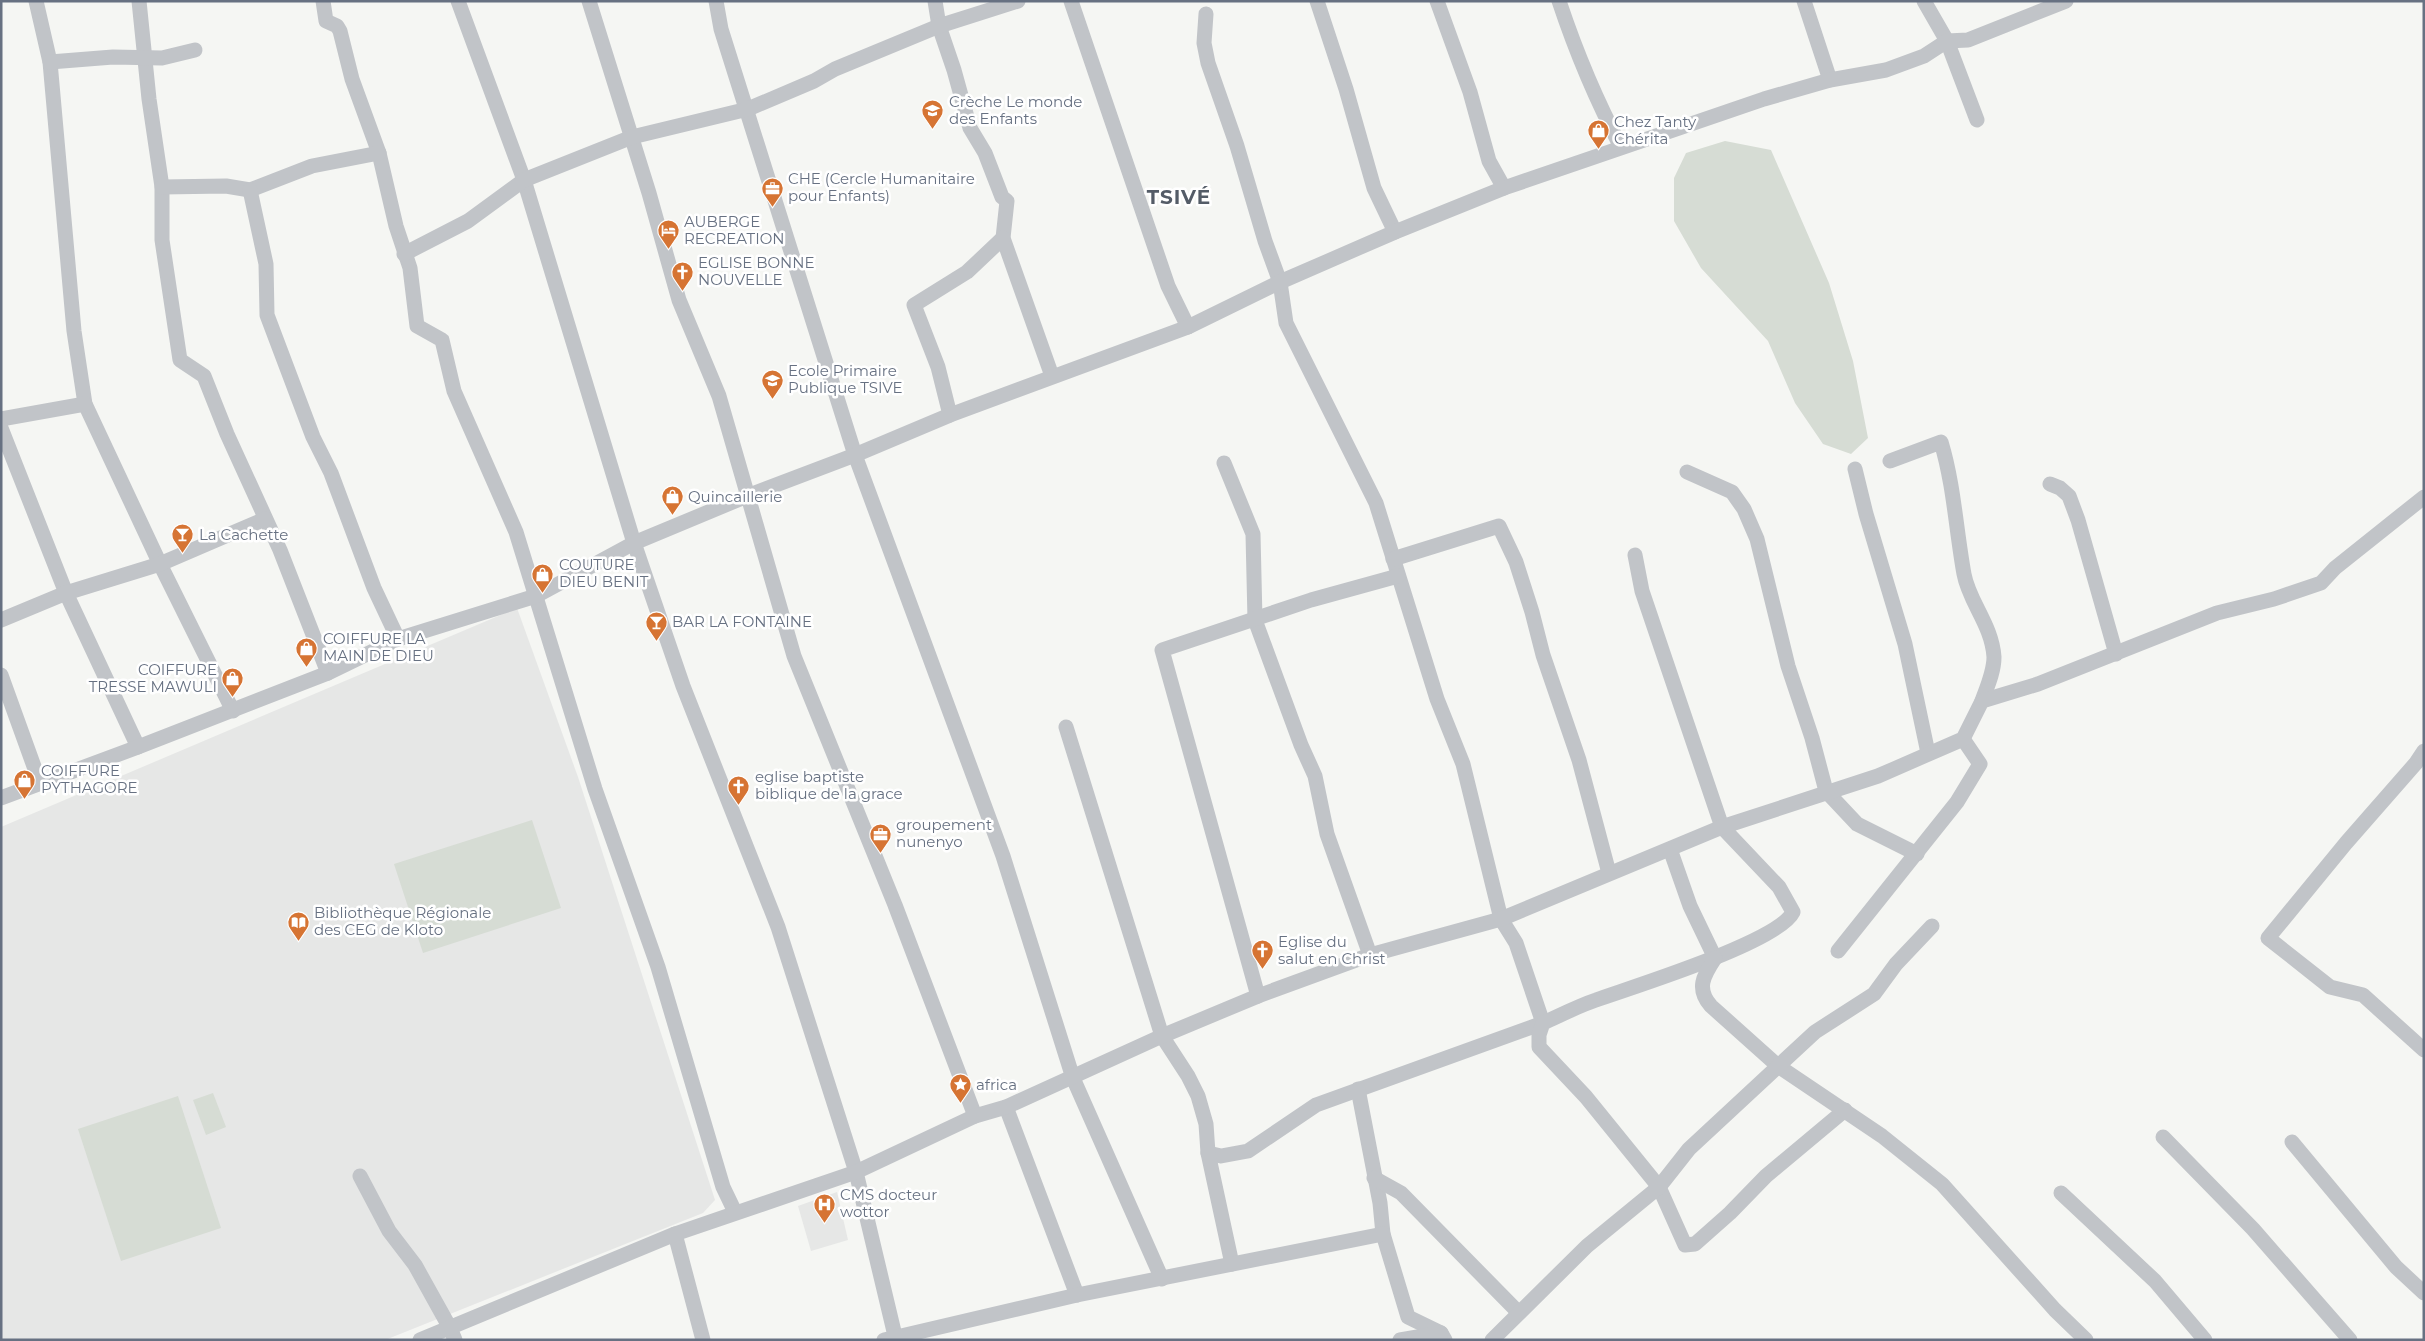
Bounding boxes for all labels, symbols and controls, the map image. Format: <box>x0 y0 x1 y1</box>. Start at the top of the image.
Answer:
place label: Crèche Le monde des Enfants <box>949 92 1082 128</box>
school or university icon: Crèche Le monde des Enfants <box>921 99 945 130</box>
place label: Chez Tanty Chérita <box>1614 112 1697 148</box>
shop icon: Chez Tanty Chérita <box>1586 119 1610 150</box>
place label: CHE (Cercle Humanitaire pour Enfants) <box>788 169 975 205</box>
office icon: CHE (Cercle Humanitaire pour Enfants) <box>760 176 784 207</box>
district label: TSIVÉ <box>1147 185 1211 209</box>
place label: AUBERGE RECREATION <box>684 212 785 248</box>
hotel icon: AUBERGE RECREATION <box>656 219 680 250</box>
place label: EGLISE BONNE NOUVELLE <box>698 253 814 289</box>
church icon: EGLISE BONNE NOUVELLE <box>670 260 694 291</box>
place label: Ecole Primaire Publique TSIVE <box>788 361 903 397</box>
school or university icon: Ecole Primaire Publique TSIVE <box>760 368 784 399</box>
shop icon: Quincaillerie <box>660 485 684 516</box>
place label: Quincaillerie <box>688 487 782 506</box>
bar icon: La Cachette <box>171 523 195 554</box>
place label: La Cachette <box>199 525 288 544</box>
place label: COUTURE DIEU BENIT <box>559 555 649 591</box>
shop icon: COUTURE DIEU BENIT <box>531 562 555 593</box>
bar icon: BAR LA FONTAINE <box>644 610 668 641</box>
place label: BAR LA FONTAINE <box>672 612 812 631</box>
place label: COIFFURE LA MAIN DE DIEU <box>323 629 434 665</box>
shop icon: COIFFURE LA MAIN DE DIEU <box>295 636 319 667</box>
place label: COIFFURE TRESSE MAWULI <box>89 660 217 696</box>
shop icon: COIFFURE TRESSE MAWULI <box>221 667 245 698</box>
place label: COIFFURE PYTHAGORE <box>41 761 138 797</box>
place label: eglise baptiste biblique de la grace <box>755 767 903 803</box>
shop icon: COIFFURE PYTHAGORE <box>13 768 37 799</box>
church icon: eglise baptiste biblique de la grace <box>727 774 751 805</box>
place label: groupement nunenyo <box>896 815 992 851</box>
office icon: groupement nunenyo <box>868 822 892 853</box>
place label: Bibliothèque Régionale des CEG de Kloto <box>314 903 491 939</box>
library icon: Bibliothèque Régionale des CEG de Kloto <box>286 910 310 941</box>
place label: Eglise du salut en Christ <box>1278 932 1386 968</box>
church icon: Eglise du salut en Christ <box>1250 939 1274 970</box>
place icon: africa <box>948 1073 972 1104</box>
place label: africa <box>976 1075 1017 1094</box>
place label: CMS docteur wottor <box>840 1185 937 1221</box>
hospital icon: CMS docteur wottor <box>812 1192 836 1223</box>

